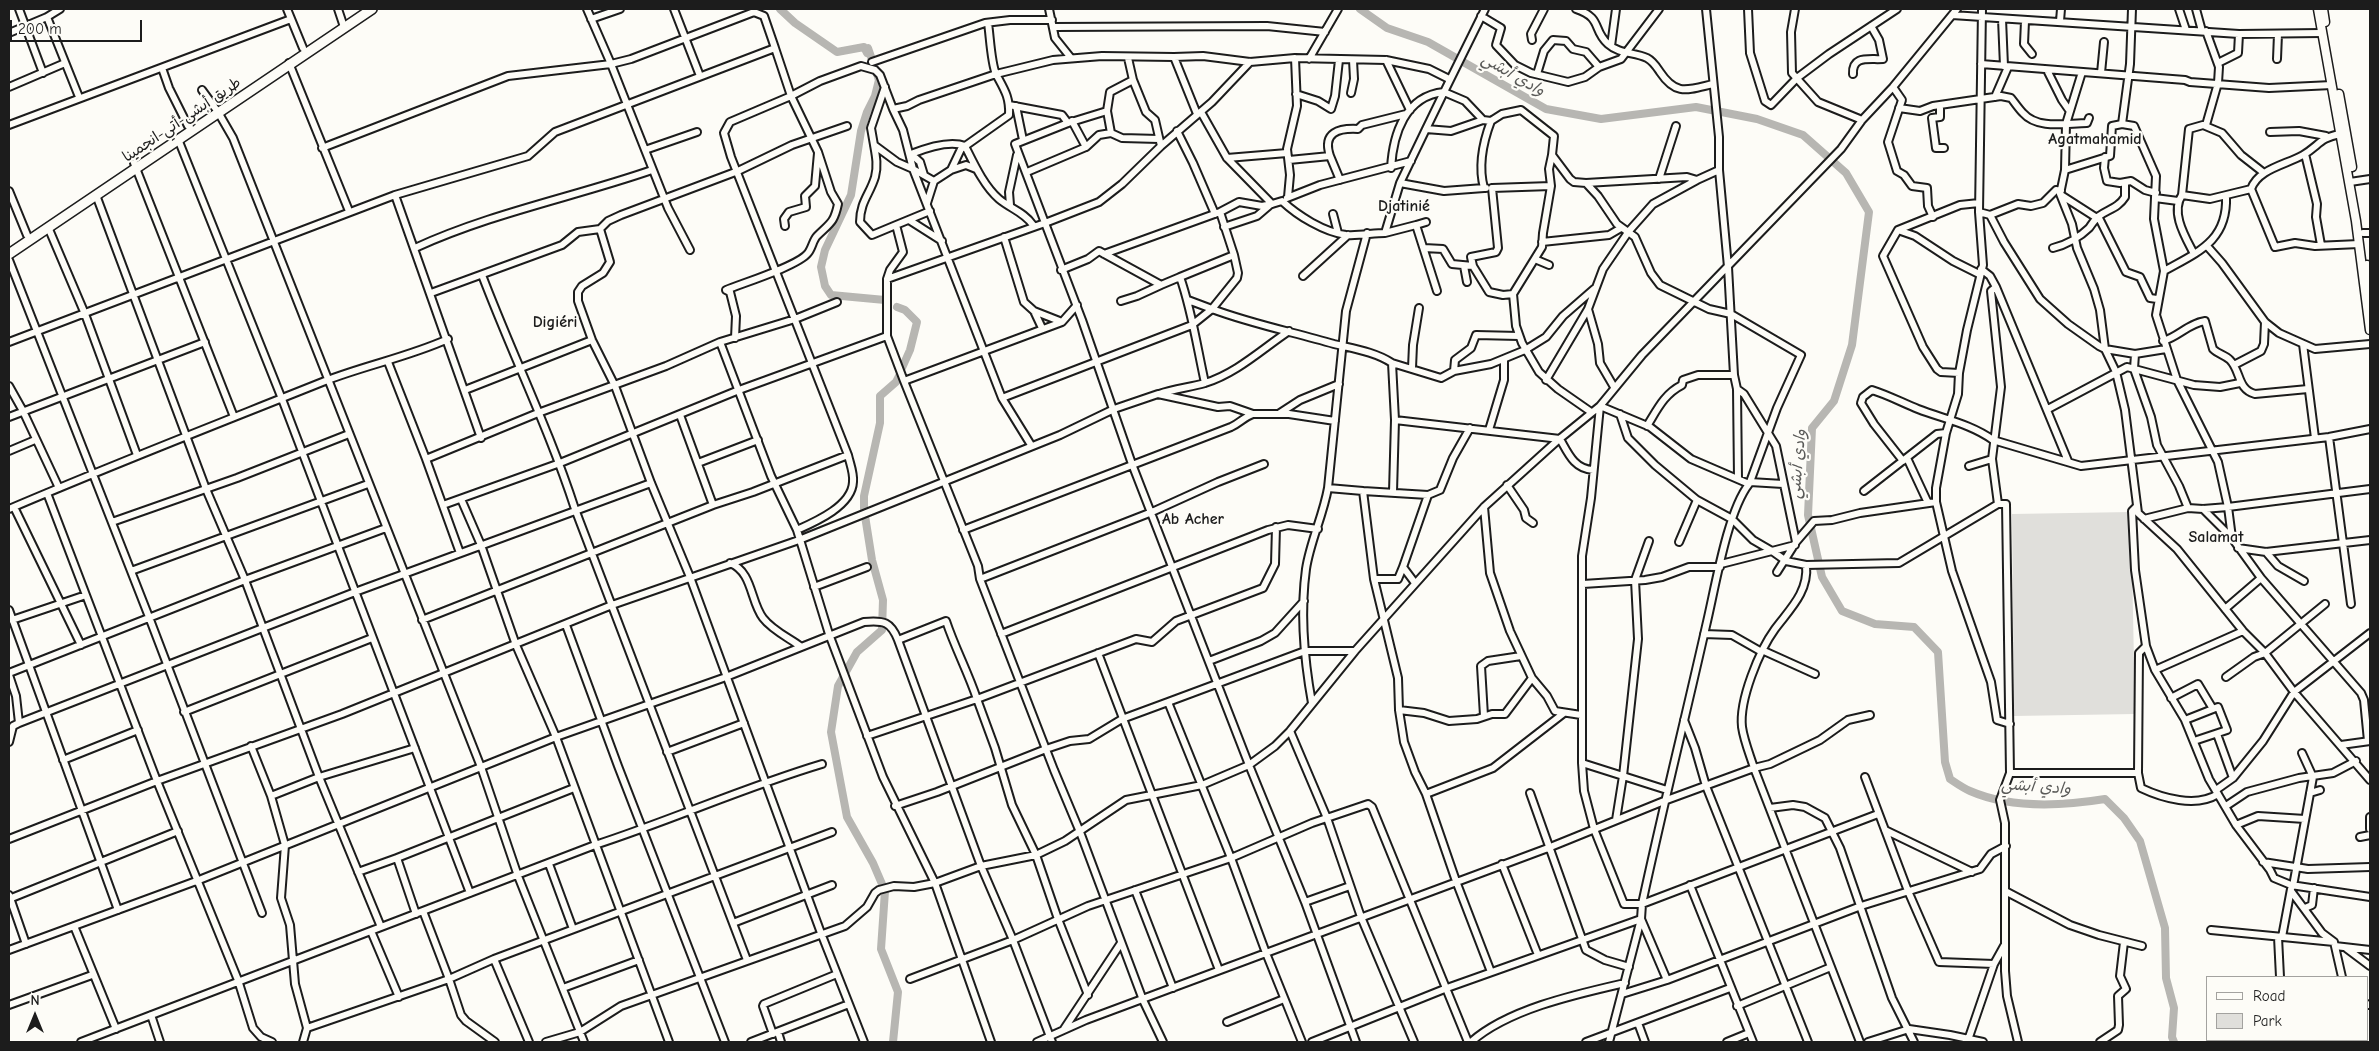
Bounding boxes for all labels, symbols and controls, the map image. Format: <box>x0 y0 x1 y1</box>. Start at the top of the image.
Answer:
scale bar <box>12 10 145 42</box>
text: 200 m <box>18 20 62 38</box>
water label: وادي أبشي <box>1478 49 1548 101</box>
street label: طريق أبشي-أتي-انجمينا <box>119 74 245 166</box>
district label: Agatmahamid <box>2048 129 2142 149</box>
district label: Djatinié <box>1378 196 1430 216</box>
district label: Digiéri <box>533 312 577 332</box>
water label: وادي أبشي <box>1785 429 1811 499</box>
district label: Ab Acher <box>1162 509 1224 529</box>
district label: Salamat <box>2189 527 2243 547</box>
water label: وادي أبشي <box>2001 775 2071 799</box>
legend <box>2206 976 2369 1041</box>
text: Road <box>2253 987 2285 1005</box>
north arrow <box>10 991 60 1041</box>
text: N <box>30 992 40 1009</box>
text: Park <box>2253 1012 2282 1030</box>

